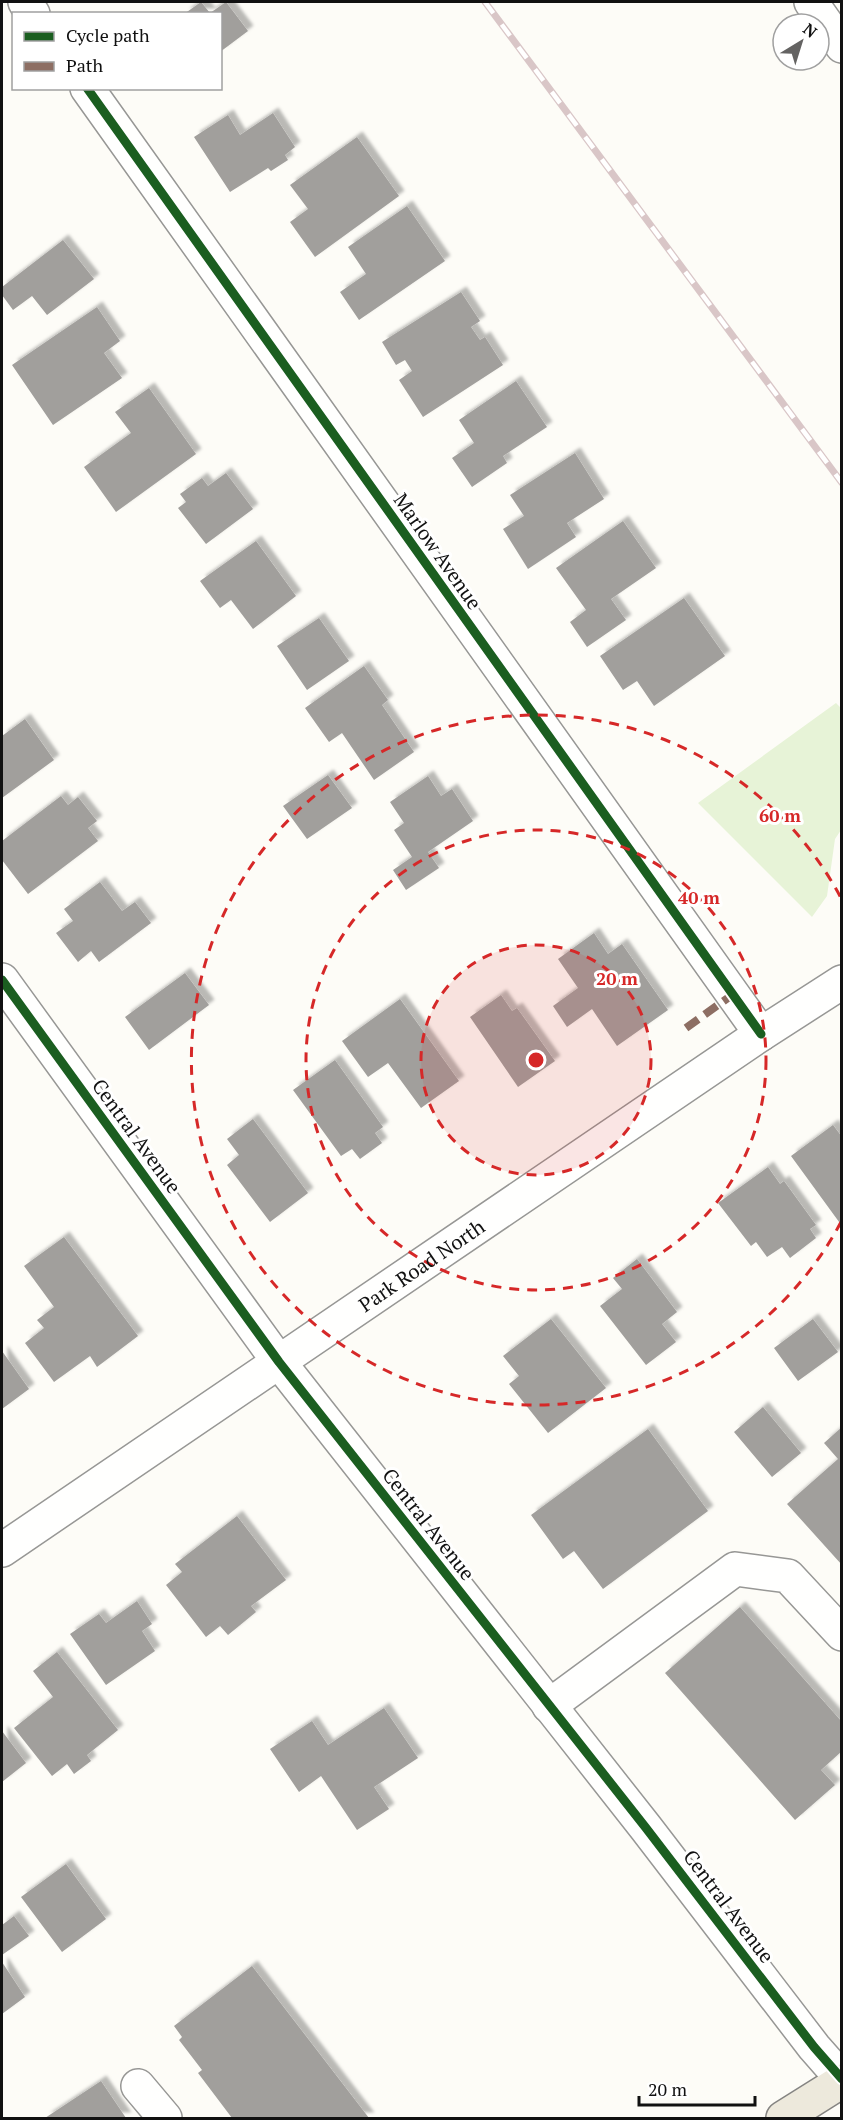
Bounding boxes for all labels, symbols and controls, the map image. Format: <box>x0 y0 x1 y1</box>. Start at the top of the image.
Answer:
legend <box>12 12 222 90</box>
north arrow <box>771 12 831 72</box>
text: N <box>799 18 822 43</box>
text: Cycle path <box>66 23 150 47</box>
text: Path <box>66 53 103 77</box>
street label: Marlow Avenue <box>388 487 488 615</box>
text: 60 m <box>759 803 801 827</box>
text: 40 m <box>678 885 720 909</box>
text: 20 m <box>596 966 638 990</box>
centre of rings <box>526 1050 546 1070</box>
street label: Central Avenue <box>86 1073 188 1199</box>
street label: Park Road North <box>353 1212 490 1317</box>
street label: Central Avenue <box>377 1462 481 1586</box>
street label: Central Avenue <box>677 1844 781 1968</box>
scale bar <box>639 2069 754 2107</box>
text: 20 m <box>648 2077 688 2101</box>

